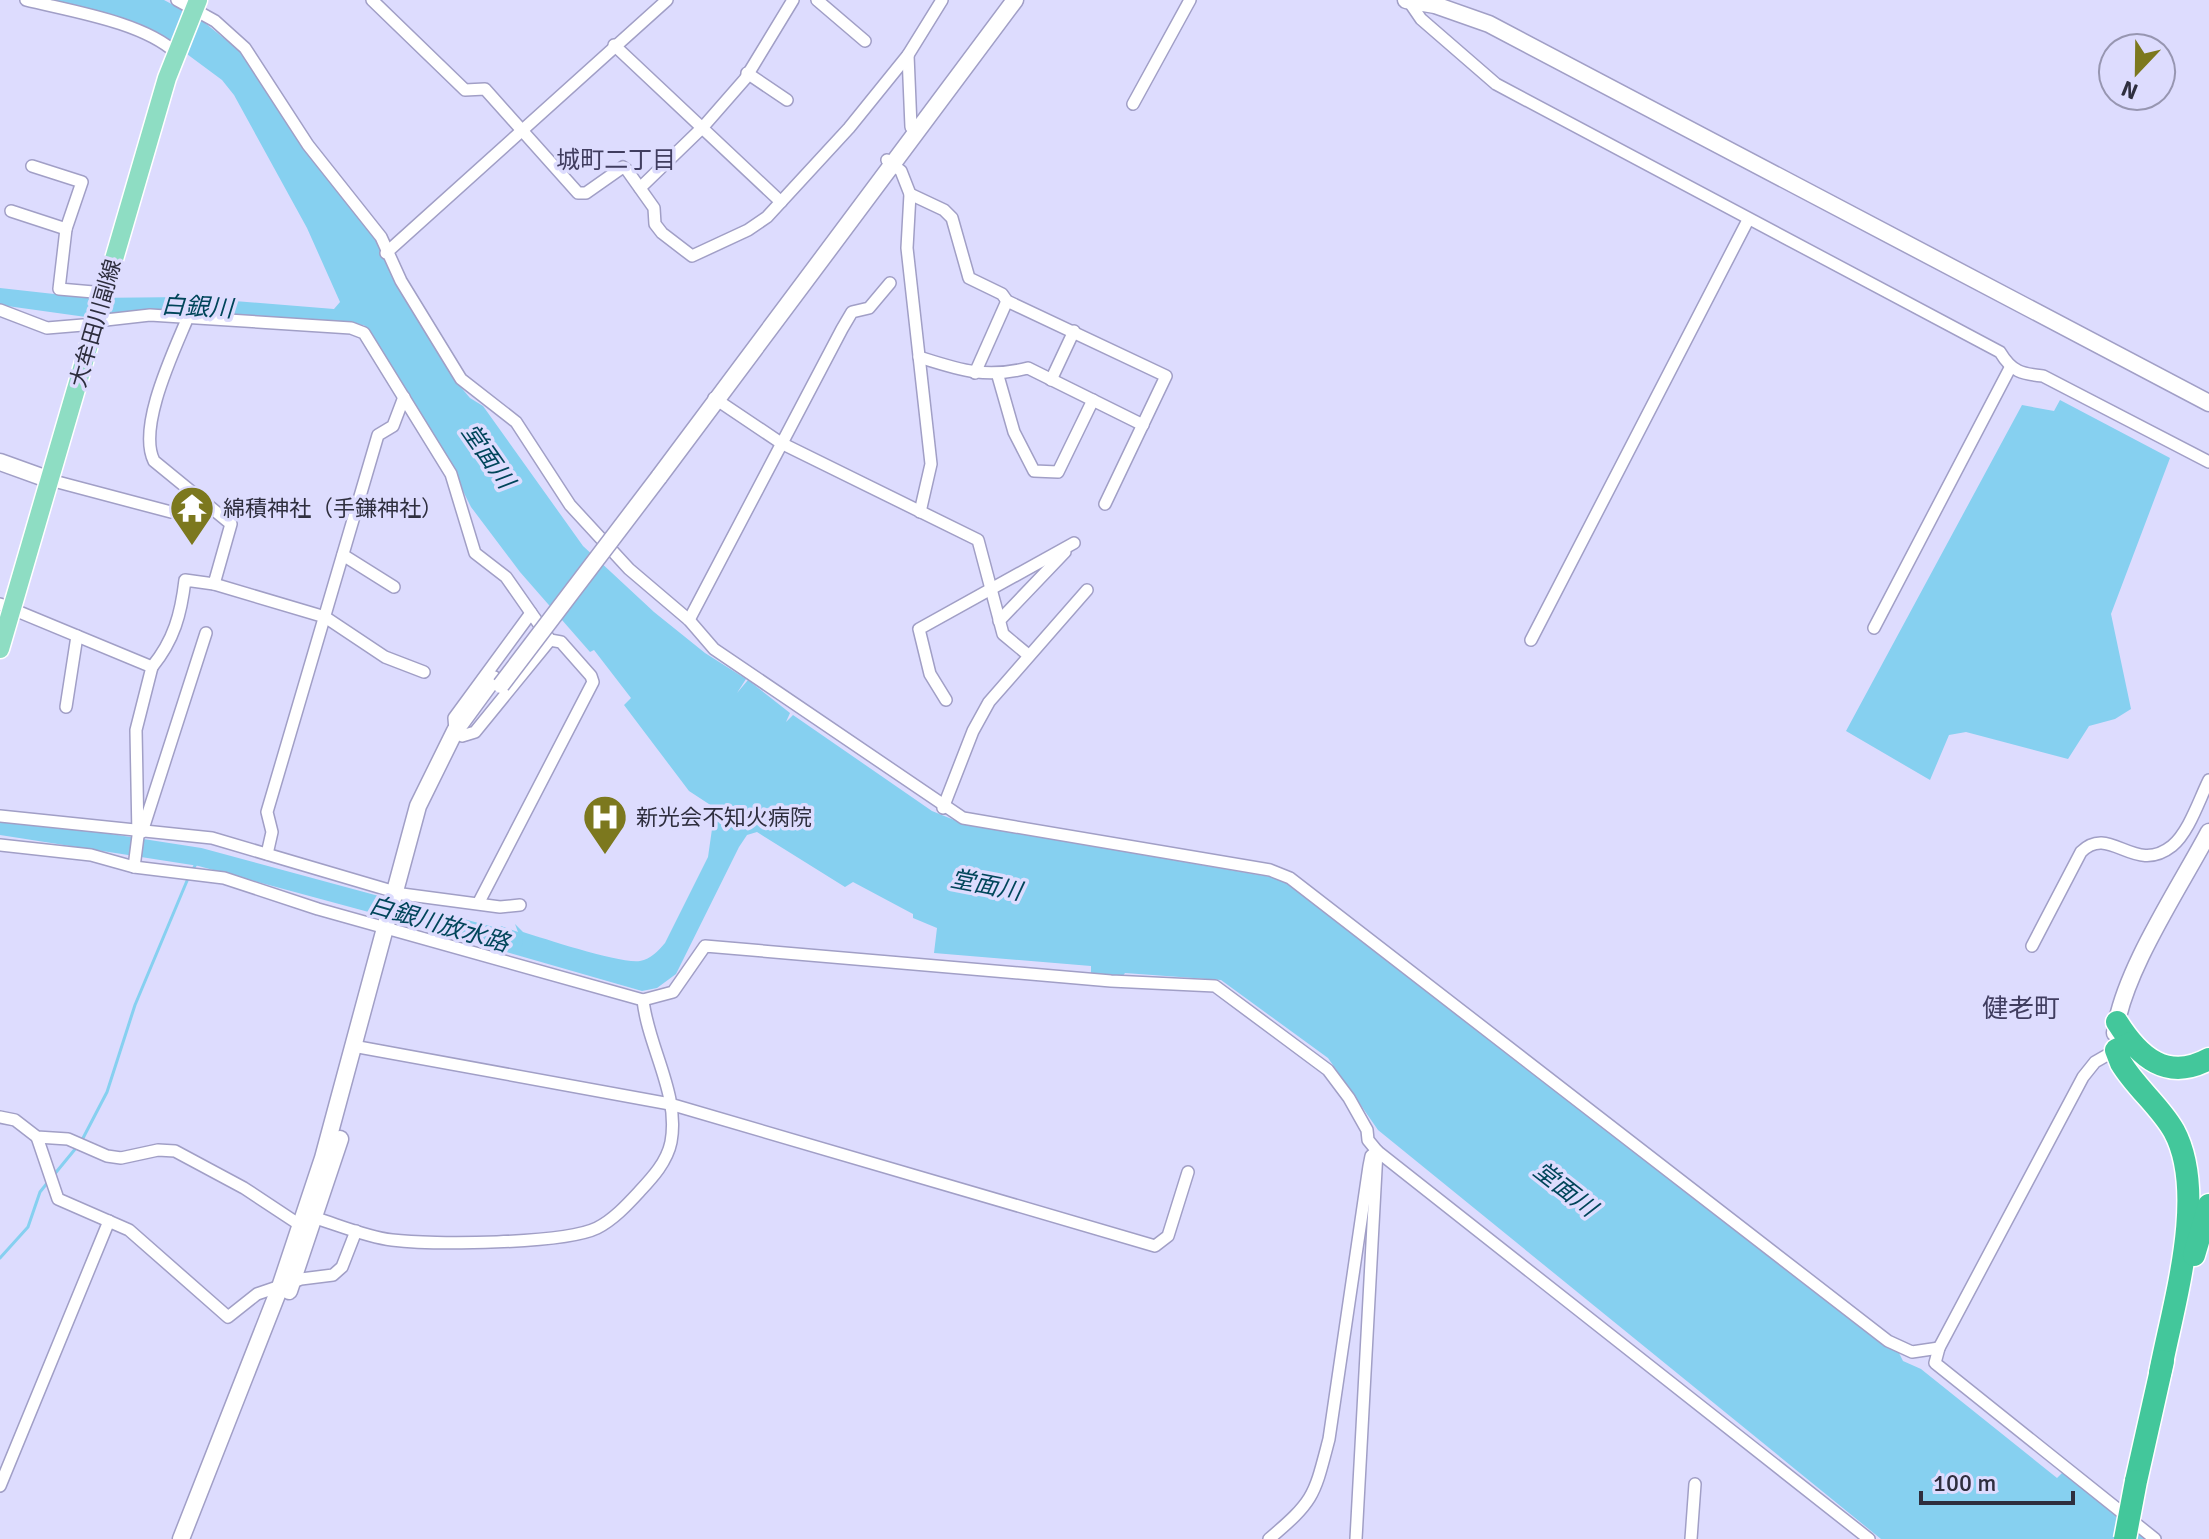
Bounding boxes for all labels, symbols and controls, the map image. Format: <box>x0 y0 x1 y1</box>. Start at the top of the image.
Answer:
north arrow <box>2097 32 2177 112</box>
text: N <box>2118 75 2142 105</box>
district label: 城町二丁目 <box>556 145 676 175</box>
street label: 大牟田川副線 <box>64 256 127 390</box>
water label: 白銀川 <box>160 290 237 324</box>
water label: 堂面川 <box>455 418 523 497</box>
temple icon: 綿積神社（手鎌神社） <box>168 484 216 547</box>
place label: 綿積神社（手鎌神社） <box>223 495 443 522</box>
hospital icon: 新光会不知火病院 <box>581 793 629 856</box>
place label: 新光会不知火病院 <box>636 804 812 831</box>
water label: 堂面川 <box>948 863 1027 907</box>
water label: 白銀川放水路 <box>366 890 514 959</box>
district label: 健老町 <box>1982 993 2060 1025</box>
water label: 堂面川 <box>1527 1155 1605 1225</box>
scale bar <box>1921 1455 2073 1505</box>
text: 100 m <box>1933 1468 1996 1498</box>

